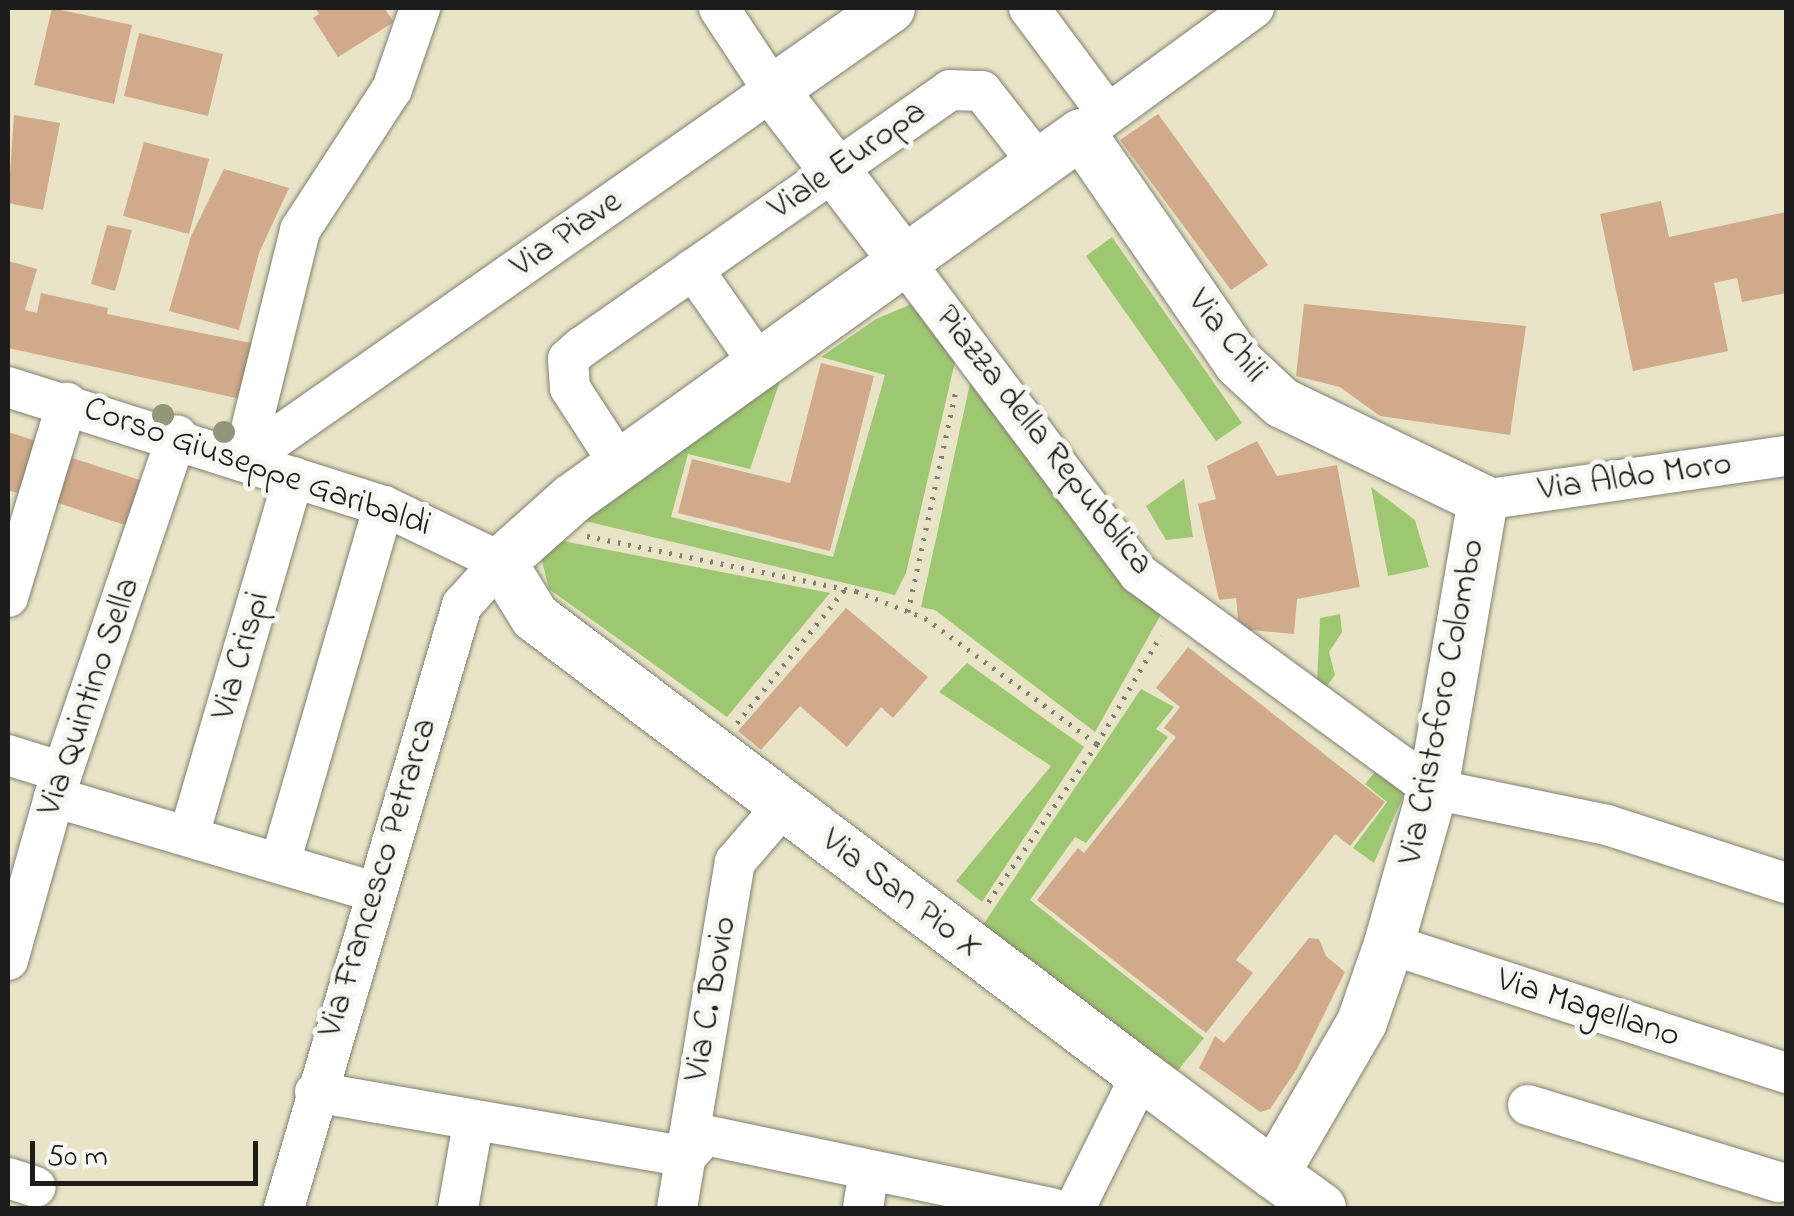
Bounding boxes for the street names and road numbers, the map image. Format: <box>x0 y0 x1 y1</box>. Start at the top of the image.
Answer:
street label: Viale Europa <box>761 92 935 230</box>
street label: Via Piave <box>503 182 631 288</box>
street label: Via Chili <box>1177 282 1275 392</box>
street label: Piazza della Repubblica <box>925 298 1161 584</box>
street label: Corso Giuseppe Garibaldi <box>78 389 436 547</box>
street label: Via Aldo Moro <box>1536 444 1734 512</box>
street label: Via Cristoforo Colombo <box>1391 536 1495 868</box>
street label: Via Quintino Sella <box>30 572 150 822</box>
street label: Via Crispi <box>204 587 280 725</box>
street label: Via Francesco Petrarca <box>311 713 447 1043</box>
street label: Via San Pio X <box>812 821 990 969</box>
street label: Via C. Bovio <box>677 913 747 1085</box>
street label: Via Magellano <box>1491 960 1685 1058</box>

